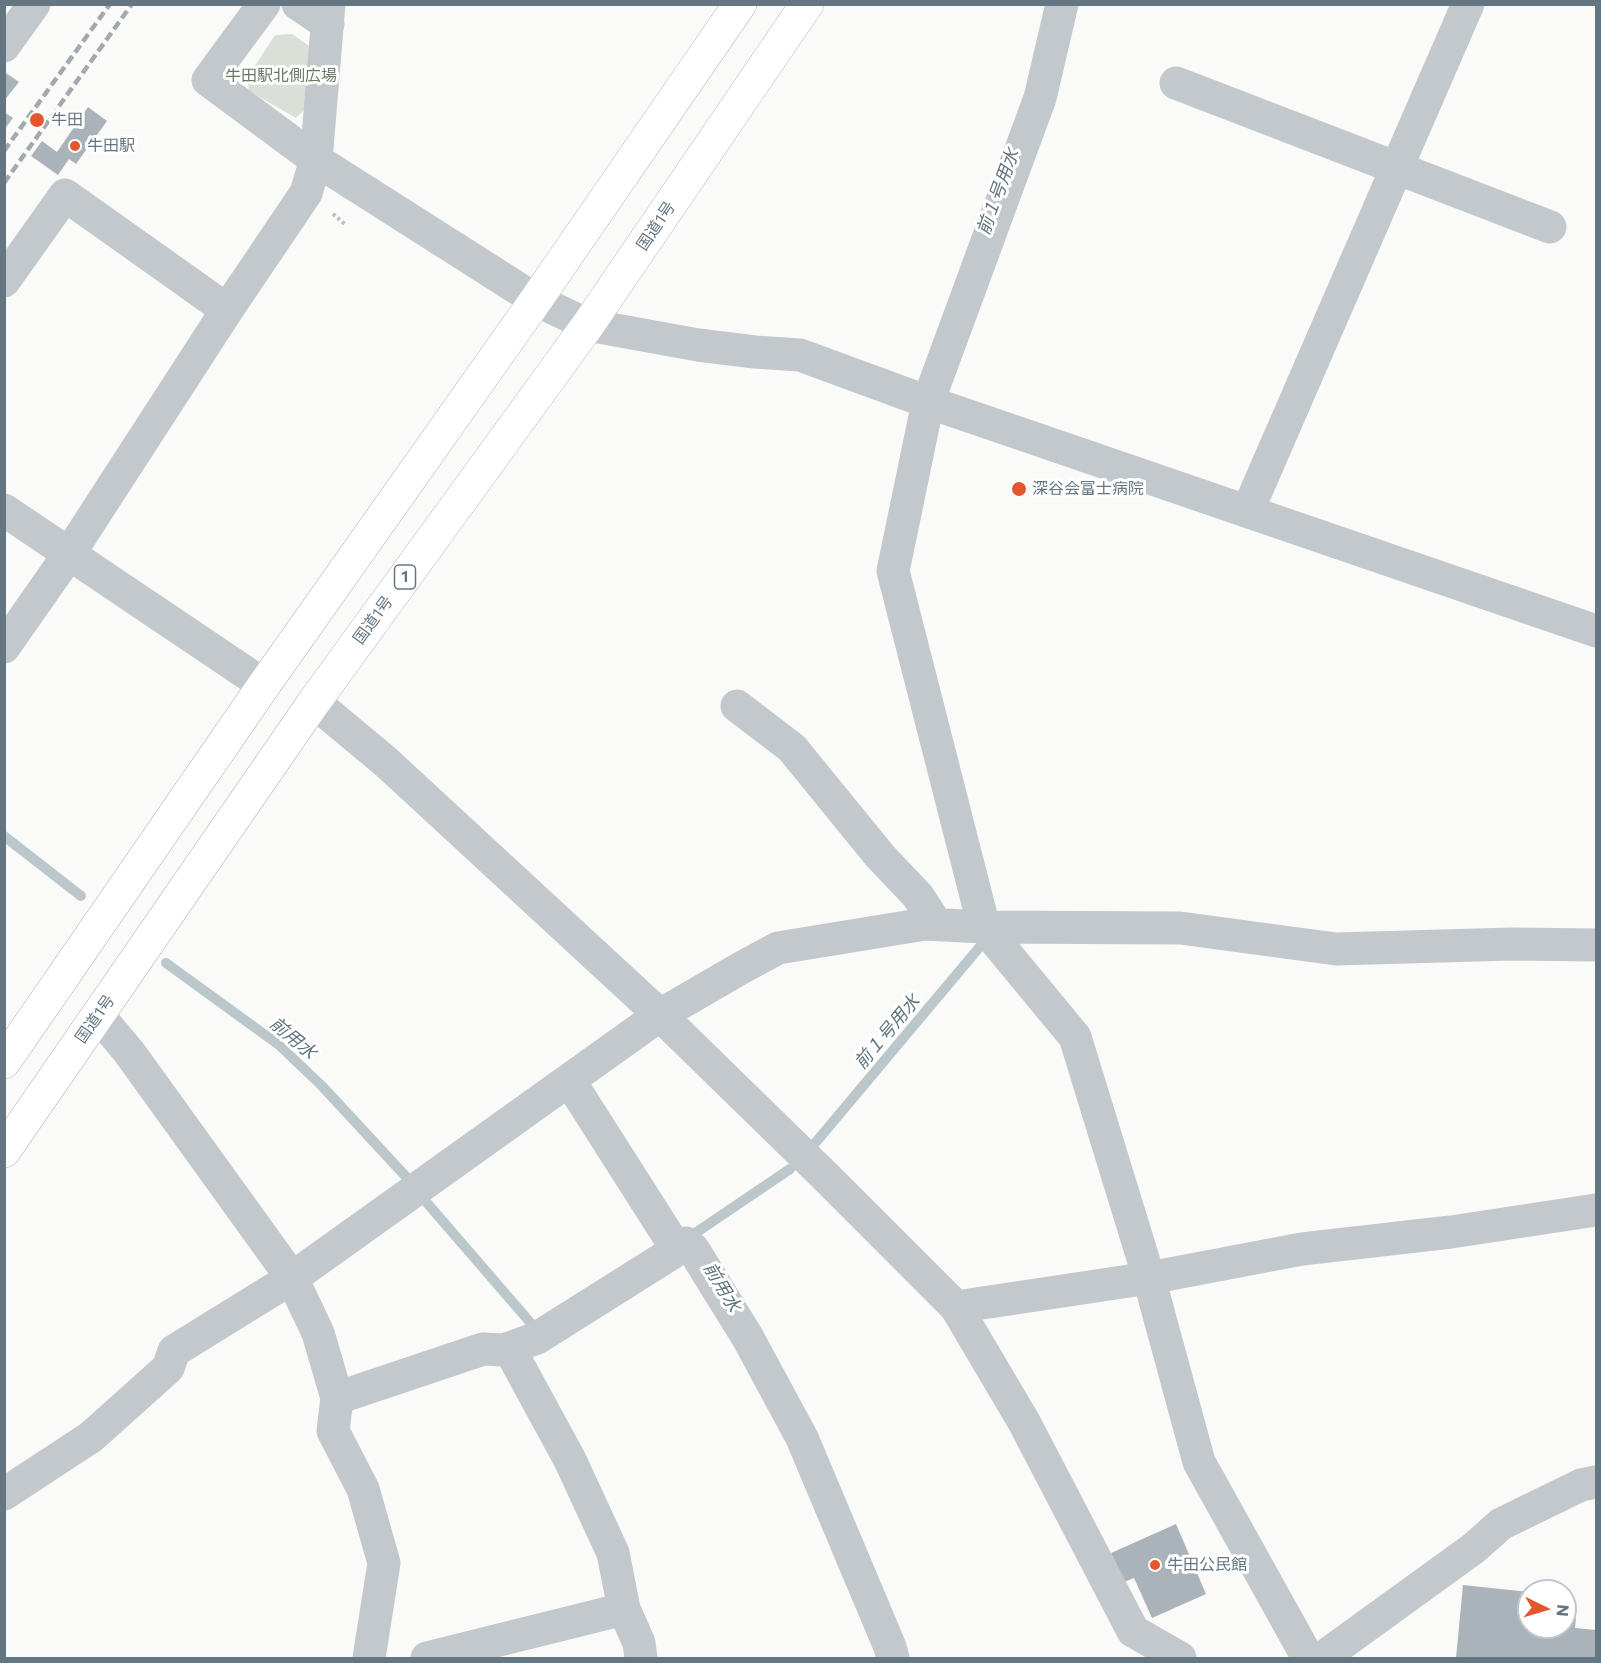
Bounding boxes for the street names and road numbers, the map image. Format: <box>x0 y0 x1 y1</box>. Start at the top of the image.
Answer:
street label: 国道1号 <box>633 198 679 254</box>
road number: 1 <box>394 565 416 589</box>
street label: 国道1号 <box>349 592 397 648</box>
street label: 国道1号 <box>71 991 119 1047</box>

